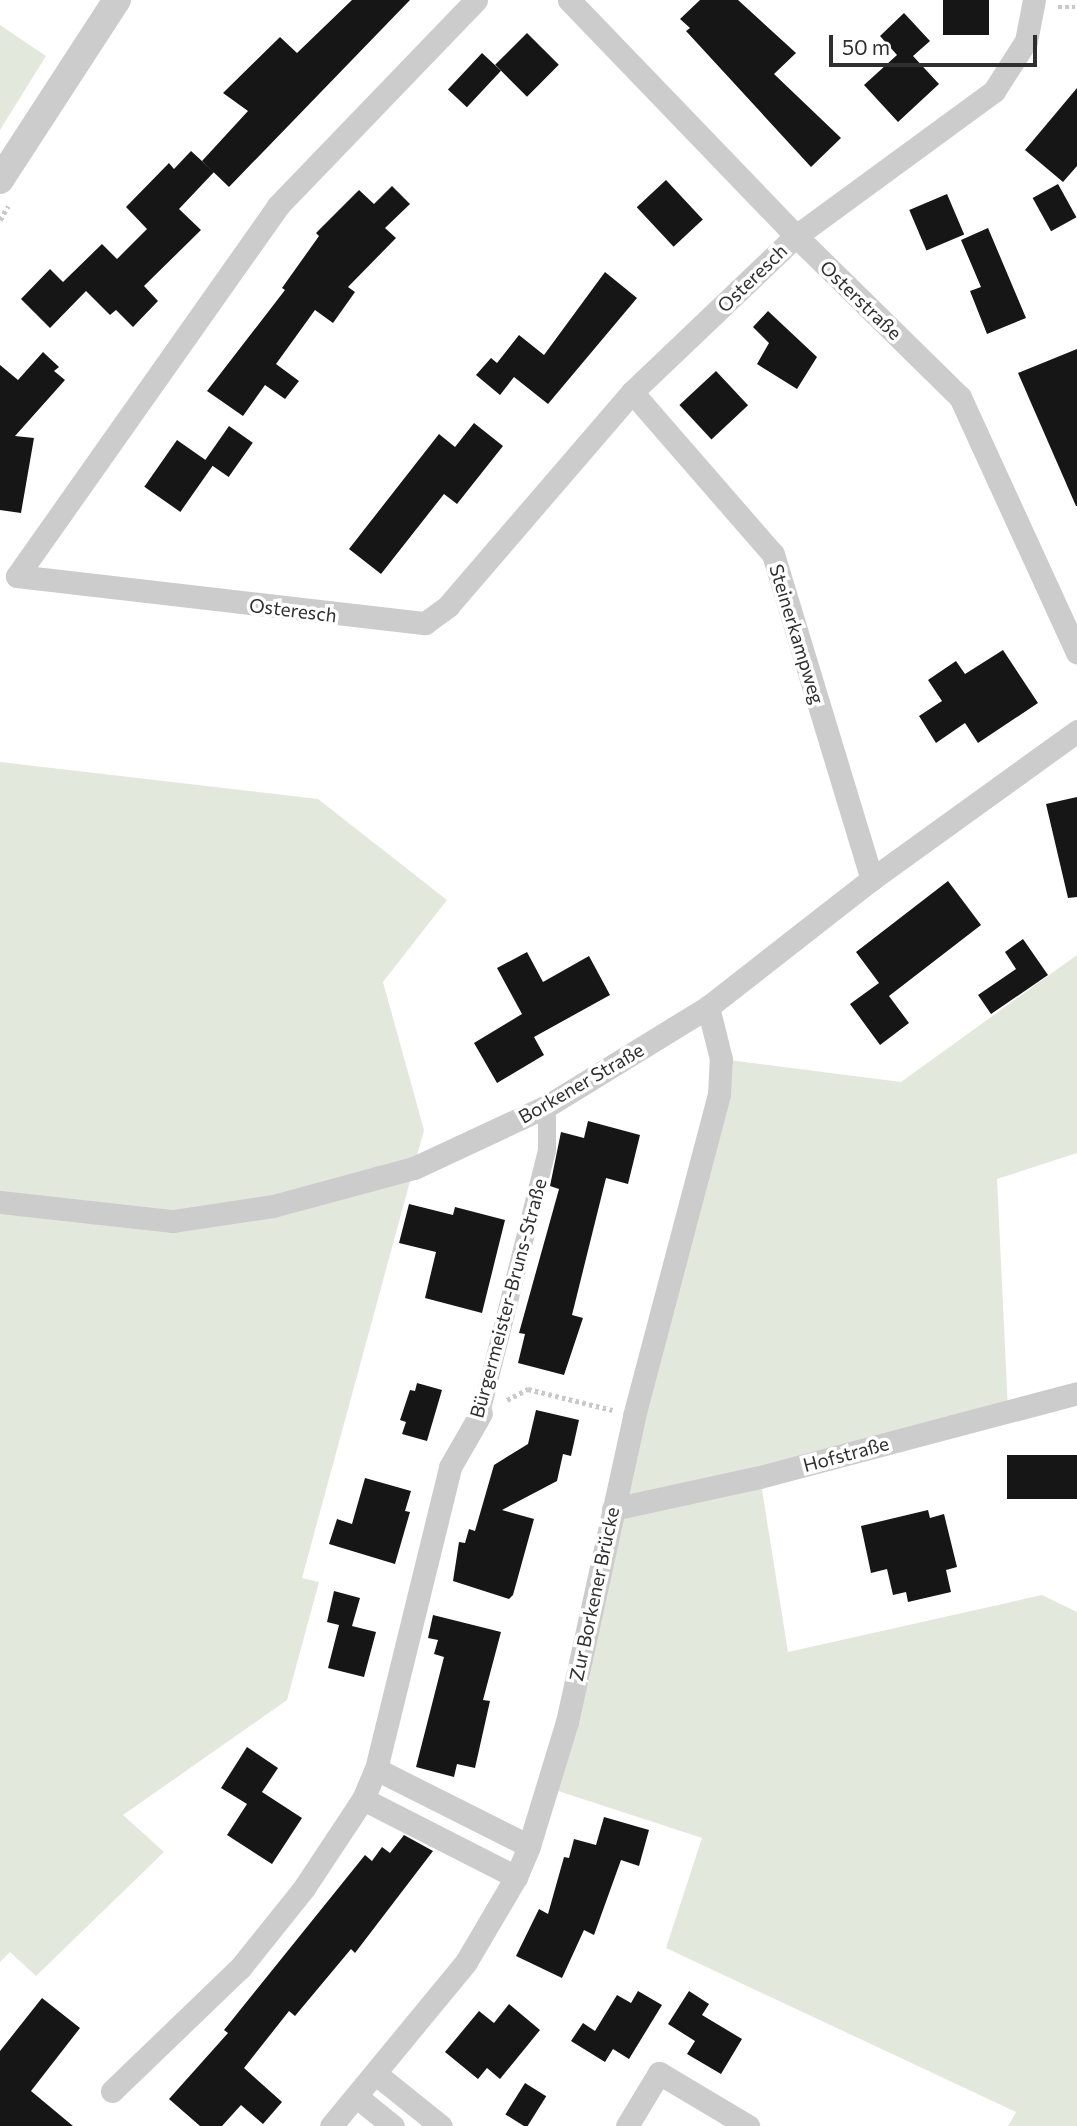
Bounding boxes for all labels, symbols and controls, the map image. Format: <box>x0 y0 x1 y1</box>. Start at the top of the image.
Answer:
scale bar <box>832 21 1040 65</box>
text: 50 m <box>842 34 890 59</box>
street label: Osteresch <box>712 239 792 317</box>
street label: Osterstraße <box>816 256 906 344</box>
street label: Steinerkampweg <box>765 561 829 707</box>
street label: Osteresch <box>248 593 338 627</box>
street label: Borkener Straße <box>514 1038 648 1128</box>
street label: Bürgermeister-Bruns-Straße <box>465 1176 551 1420</box>
street label: Hofstraße <box>801 1432 891 1476</box>
street label: Zur Borkener Brücke <box>564 1505 624 1683</box>

